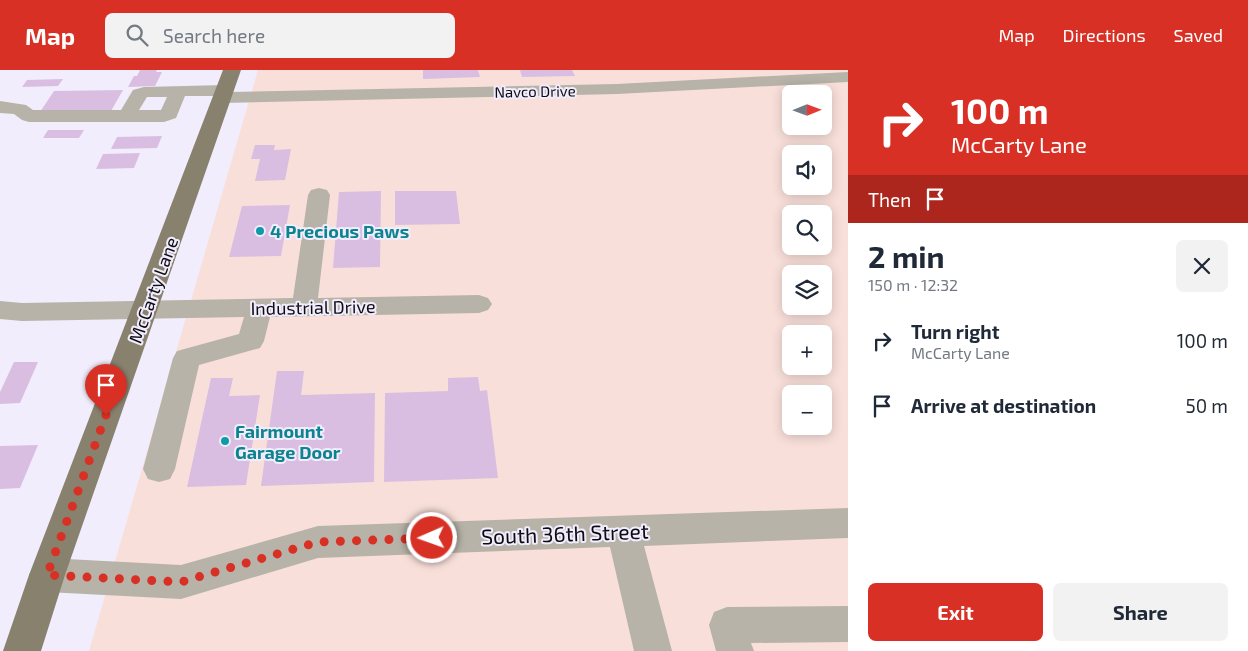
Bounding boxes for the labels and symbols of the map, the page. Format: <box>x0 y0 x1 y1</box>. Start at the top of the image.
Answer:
street label: Navco Drive <box>494 81 576 101</box>
north arrow <box>782 85 832 135</box>
place label: 4 Precious Paws <box>270 220 409 242</box>
marker: 4 Precious Paws <box>254 225 266 237</box>
street label: McCarty Lane <box>124 234 182 346</box>
street label: Industrial Drive <box>250 295 376 319</box>
pin <box>85 364 127 415</box>
place label: Fairmount Garage Door <box>235 420 341 463</box>
marker: Fairmount Garage Door <box>219 435 231 447</box>
position arrow <box>405 511 457 563</box>
street label: South 36th Street <box>481 518 649 548</box>

